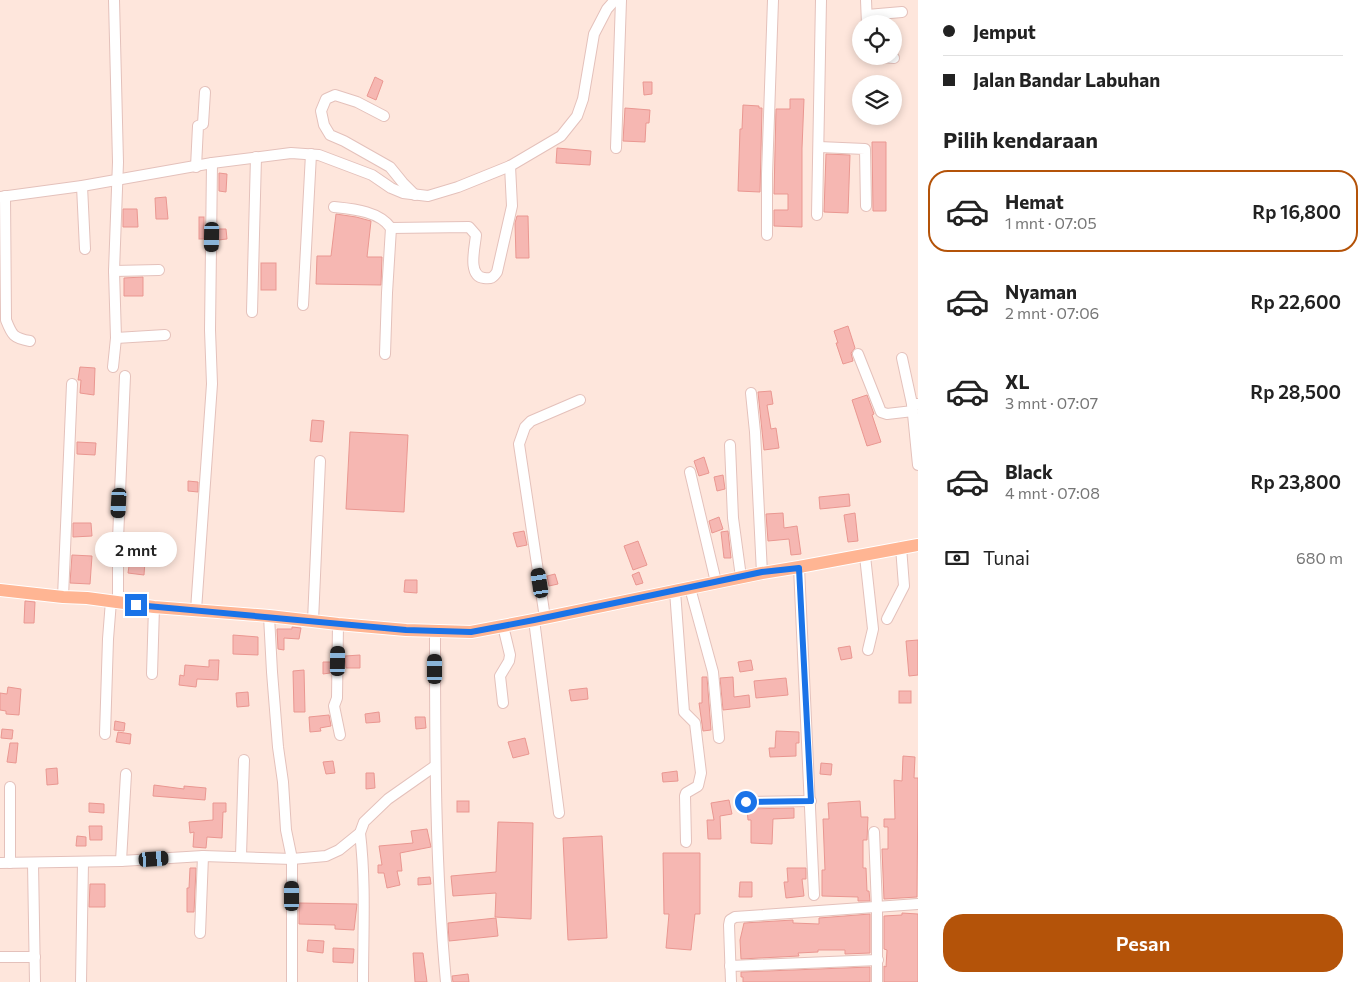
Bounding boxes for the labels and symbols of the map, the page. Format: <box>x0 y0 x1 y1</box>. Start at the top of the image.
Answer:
car <box>204 222 219 252</box>
car <box>110 488 127 518</box>
callout: 2 mnt <box>95 532 177 568</box>
car <box>530 567 549 599</box>
route end <box>125 594 147 616</box>
car <box>330 646 345 676</box>
car <box>427 654 442 684</box>
route start <box>735 791 757 813</box>
car <box>138 850 169 868</box>
car <box>284 881 299 911</box>

